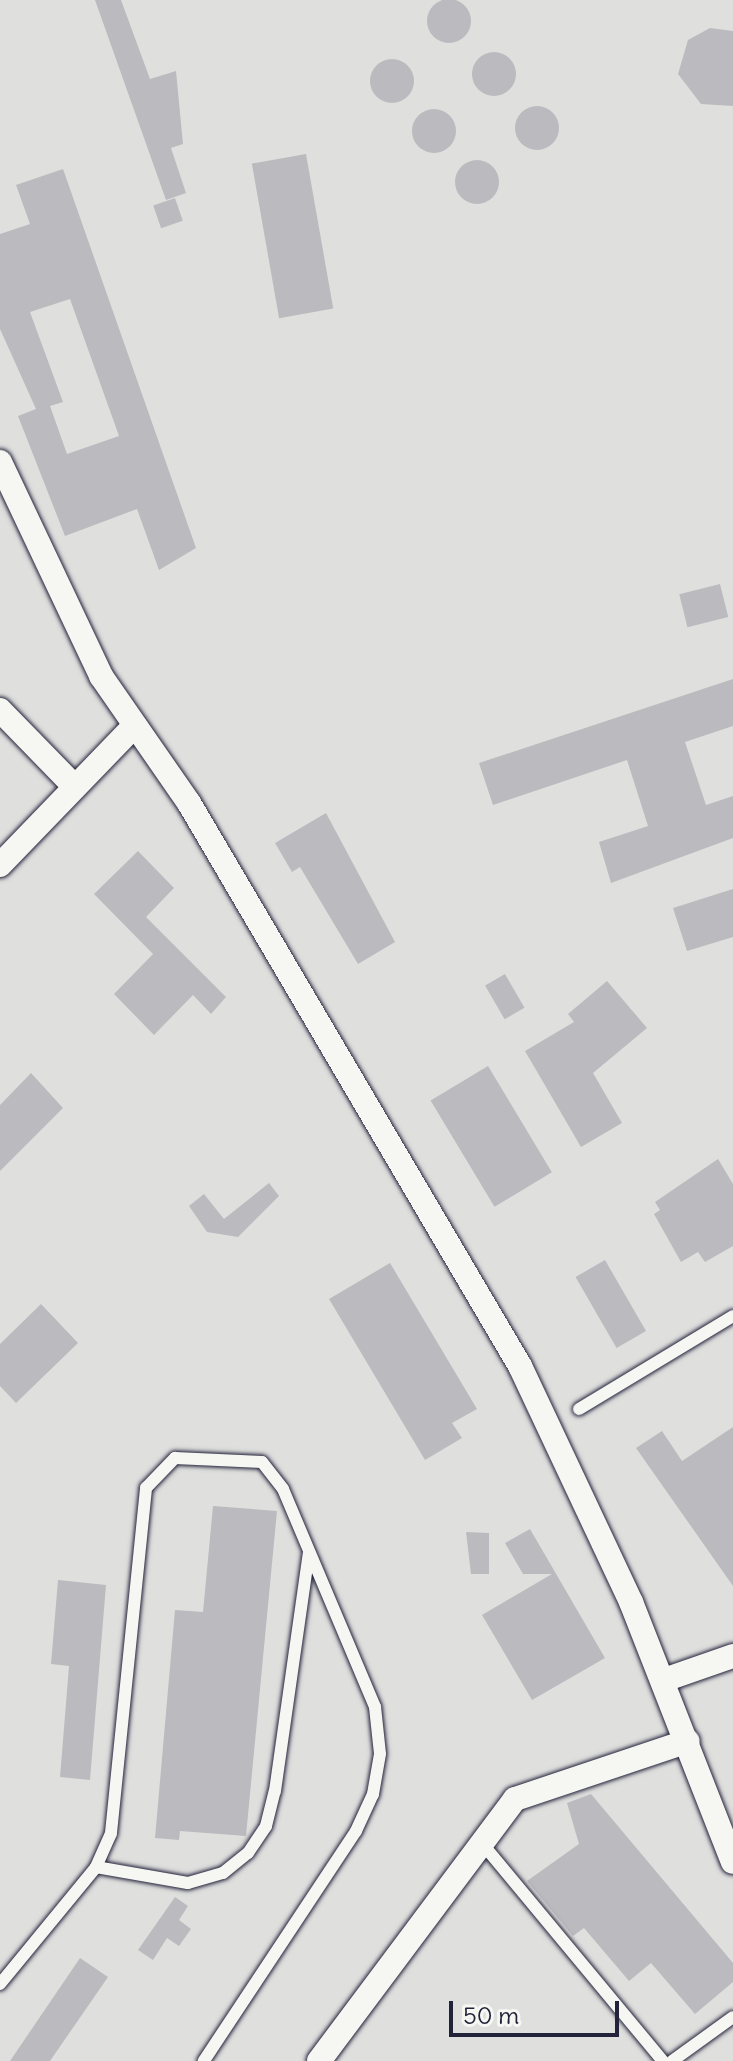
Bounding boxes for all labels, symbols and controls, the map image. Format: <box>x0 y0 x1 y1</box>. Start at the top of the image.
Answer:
scale bar <box>453 1985 623 2035</box>
text: 50 m <box>463 2000 519 2030</box>

